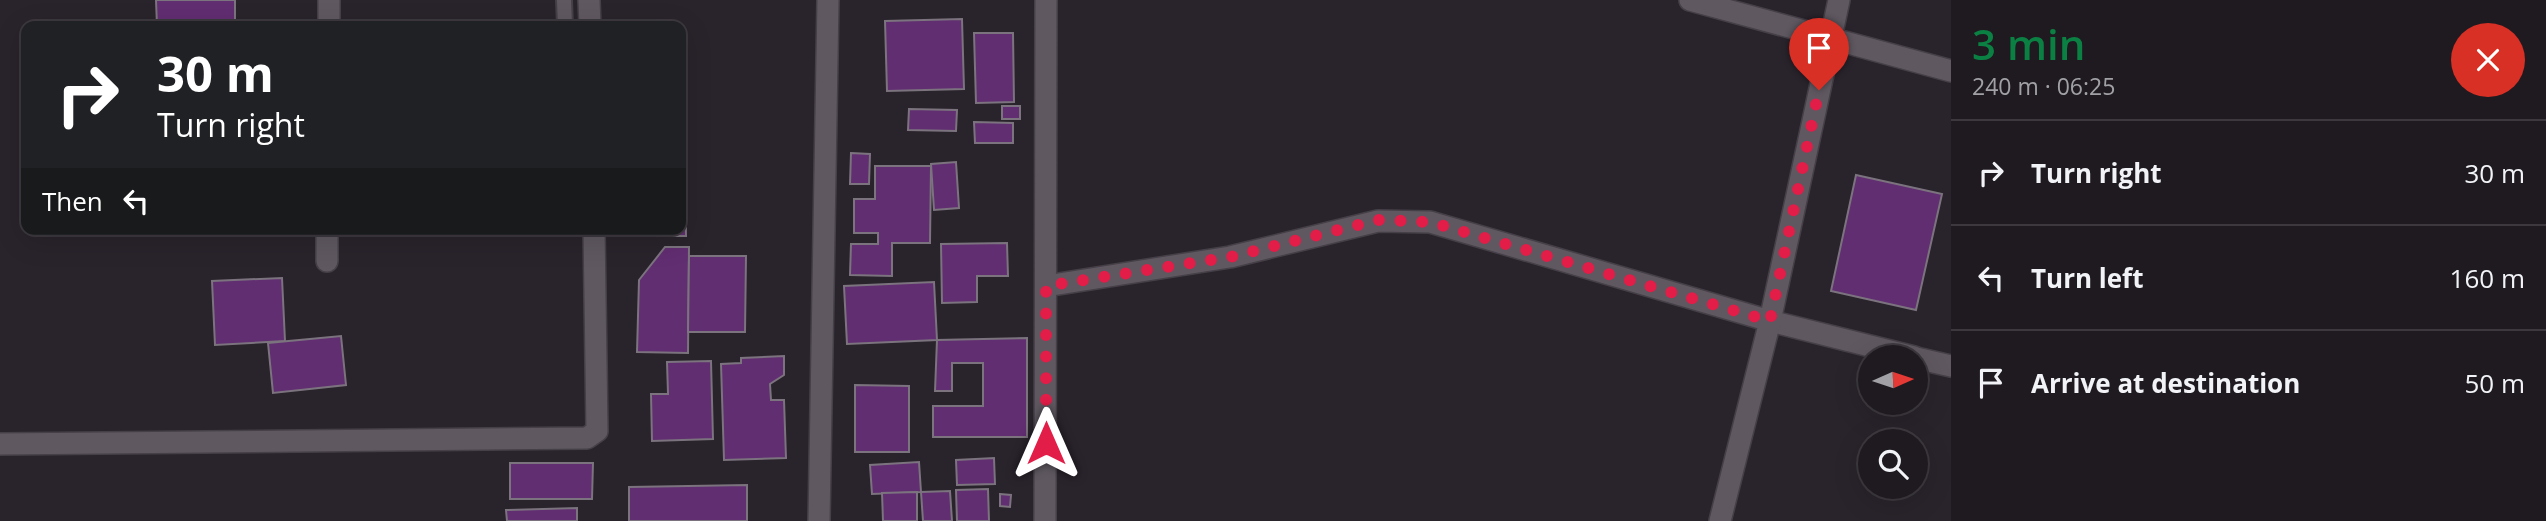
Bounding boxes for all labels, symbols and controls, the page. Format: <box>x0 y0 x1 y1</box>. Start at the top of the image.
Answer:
text: 3 min <box>1972 15 2085 72</box>
pin <box>1789 18 1849 90</box>
button: close <box>2451 23 2525 97</box>
icon: arrive <box>1800 29 1838 67</box>
text: 30 m <box>157 40 274 106</box>
icon: right <box>42 49 133 140</box>
text: 240 m · 06:25 <box>1972 70 2115 102</box>
text: Turn right <box>157 103 305 146</box>
icon: right <box>1972 154 2010 192</box>
text: Turn right <box>2031 155 2162 191</box>
text: 30 m <box>2464 155 2525 191</box>
icon: left <box>117 182 155 220</box>
text: Then <box>42 183 103 219</box>
icon: left <box>1972 259 2010 297</box>
text: Turn left <box>2031 260 2143 296</box>
text: 160 m <box>2450 260 2525 296</box>
north arrow <box>1858 345 1928 415</box>
map controls <box>1858 345 1928 499</box>
icon: arrive <box>1972 364 2010 402</box>
text: Arrive at destination <box>2031 365 2300 401</box>
text: 50 m <box>2464 365 2525 401</box>
position arrow <box>1009 406 1083 480</box>
button: search <box>1858 429 1928 499</box>

